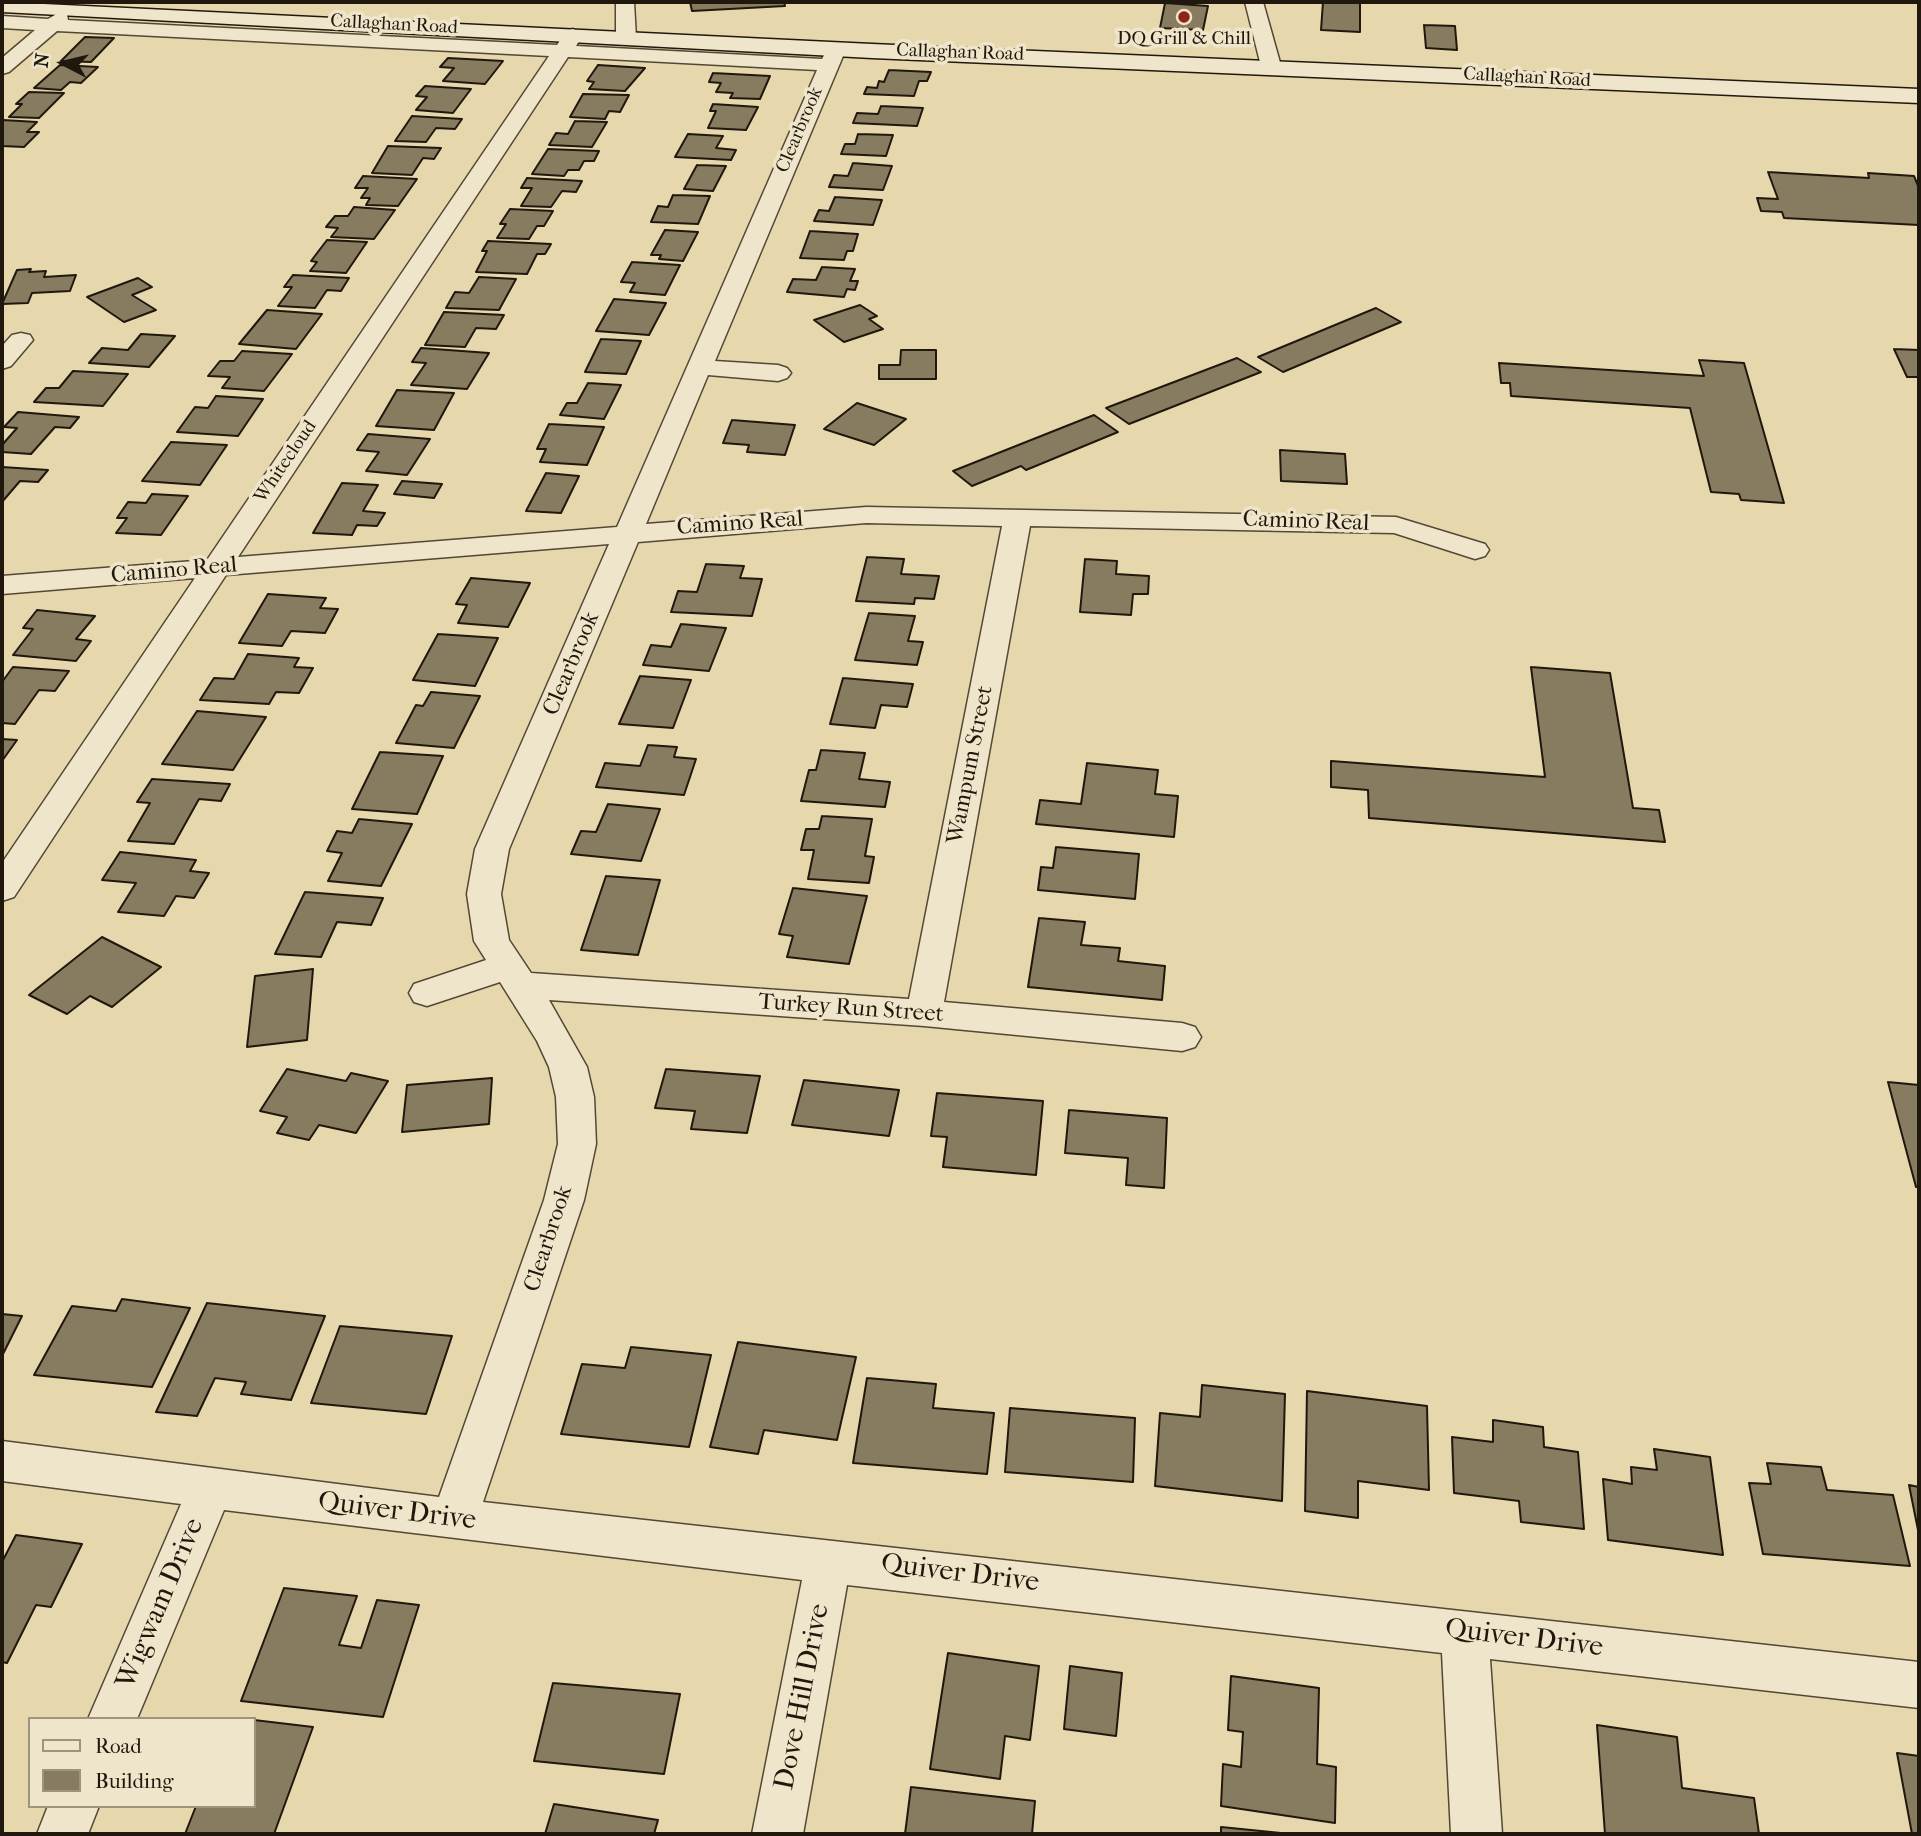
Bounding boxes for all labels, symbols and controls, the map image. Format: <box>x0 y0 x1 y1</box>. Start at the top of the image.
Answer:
marker: DQ Grill & Chill <box>1176 9 1192 25</box>
street label: Callaghan Road <box>330 10 458 40</box>
north arrow <box>28 28 98 98</box>
place label: DQ Grill & Chill <box>1117 28 1251 50</box>
street label: Callaghan Road <box>896 39 1024 67</box>
text: N <box>30 52 54 69</box>
street label: Callaghan Road <box>1463 63 1591 93</box>
street label: Clearbrook <box>772 84 828 176</box>
street label: Whitecloud <box>250 416 322 508</box>
street label: Camino Real <box>676 506 804 542</box>
street label: Camino Real <box>1242 506 1370 538</box>
street label: Camino Real <box>110 552 238 590</box>
street label: Clearbrook <box>538 608 606 720</box>
street label: Wampum Street <box>942 683 1000 847</box>
street label: Turkey Run Street <box>757 989 945 1029</box>
street label: Clearbrook <box>519 1182 579 1296</box>
street label: Quiver Drive <box>316 1486 478 1538</box>
street label: Wigwam Drive <box>110 1514 212 1694</box>
street label: Quiver Drive <box>879 1548 1041 1600</box>
street label: Dove Hill Drive <box>769 1601 837 1793</box>
street label: Quiver Drive <box>1443 1613 1605 1665</box>
legend <box>28 1717 256 1808</box>
text: Road <box>95 1734 142 1758</box>
text: Building <box>95 1769 173 1793</box>

